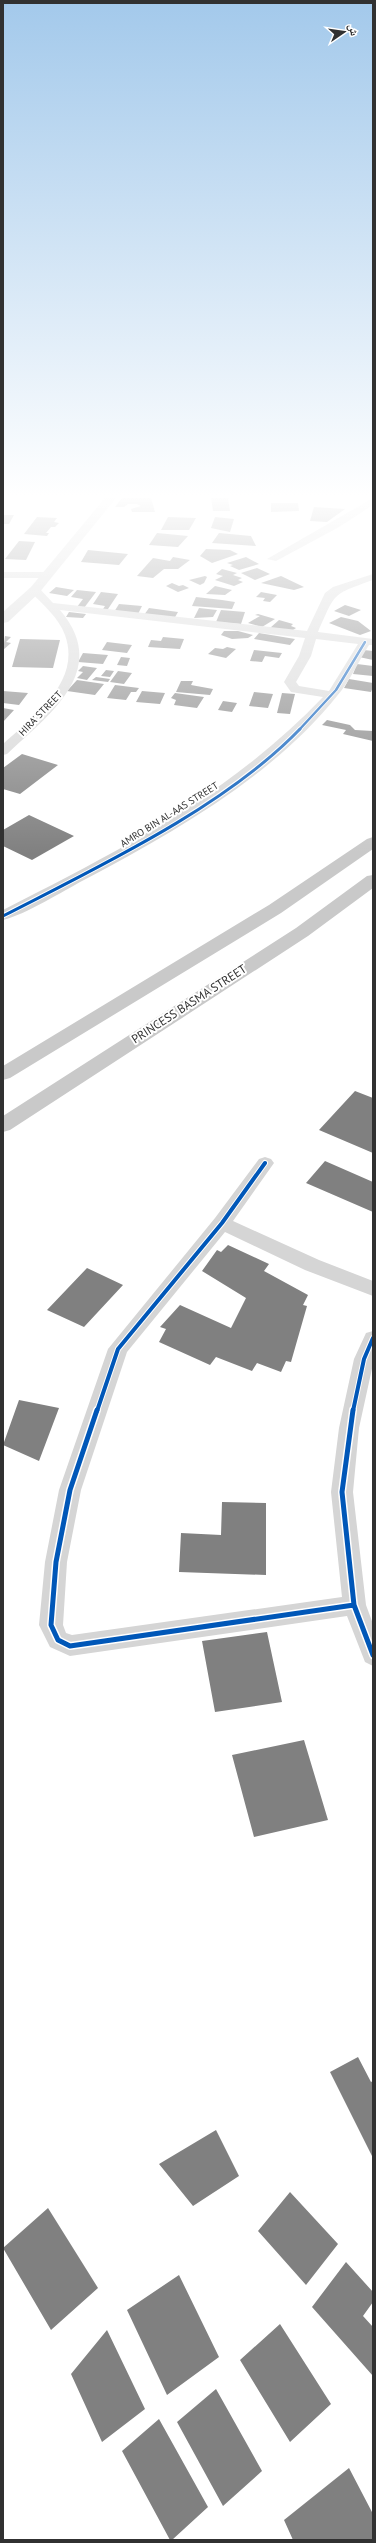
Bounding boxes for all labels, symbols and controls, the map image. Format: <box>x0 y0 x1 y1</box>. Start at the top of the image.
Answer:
north arrow <box>324 12 364 52</box>
text: ش <box>345 22 362 38</box>
street label: HIRA' STREET <box>16 688 65 739</box>
street label: AMRO BIN AL-AAS STREET <box>118 779 221 850</box>
street label: PRINCESS BASMA STREET <box>128 961 249 1046</box>

